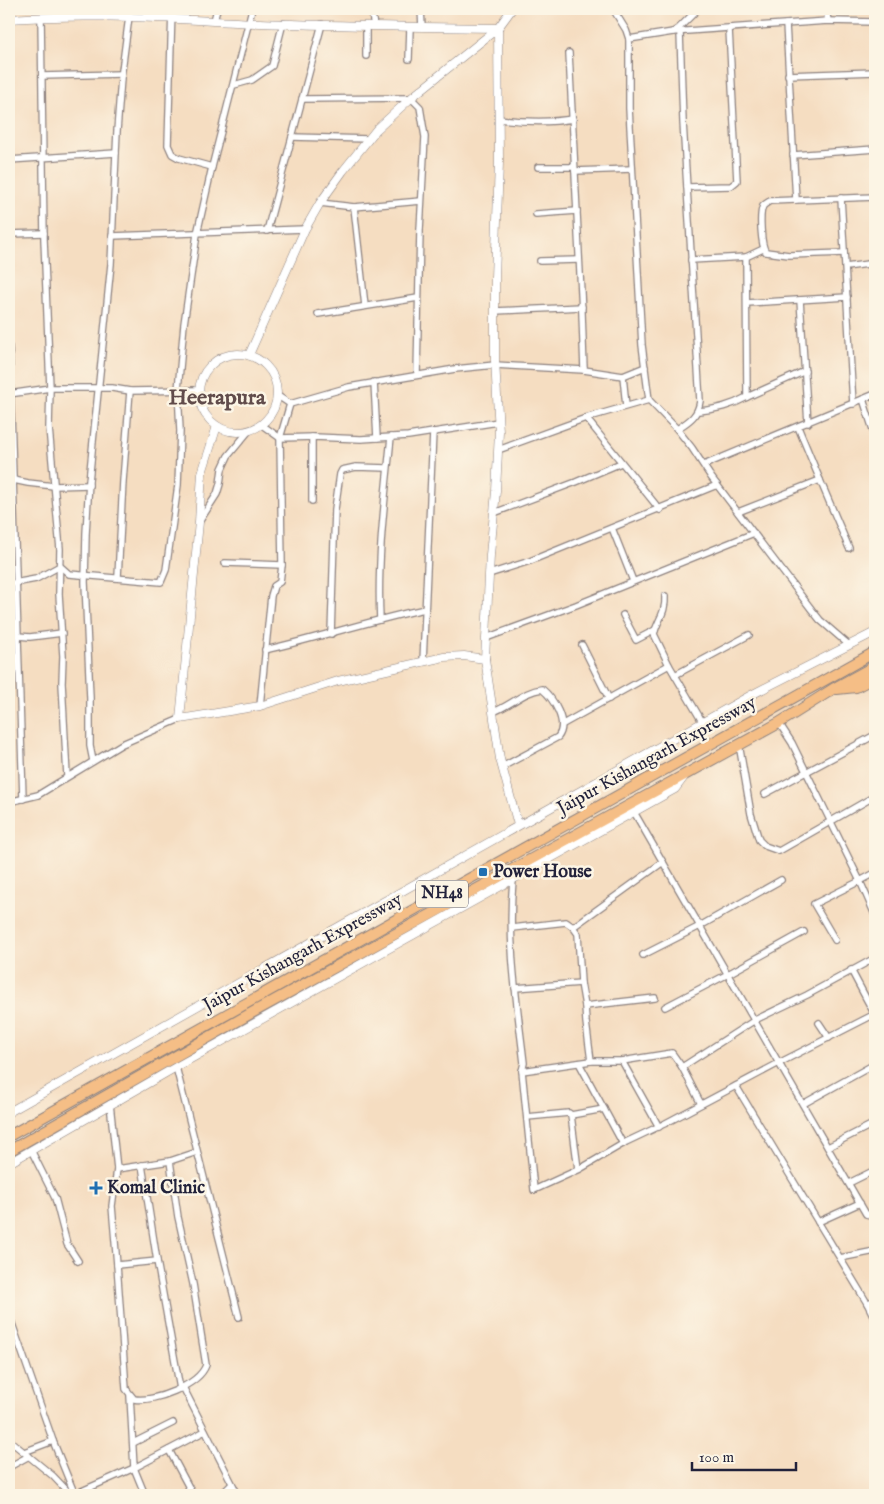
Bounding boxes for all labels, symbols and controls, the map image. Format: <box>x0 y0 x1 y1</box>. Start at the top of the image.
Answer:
district label: Heerapura <box>168 384 266 412</box>
street label: Jaipur Kishangarh Expressway <box>552 691 761 821</box>
place label: Power House <box>493 861 593 884</box>
marker: Power House <box>477 866 489 878</box>
road number: NH48 <box>416 881 468 908</box>
street label: Jaipur Kishangarh Expressway <box>198 888 407 1018</box>
place label: Komal Clinic <box>107 1177 205 1200</box>
marker: Komal Clinic <box>89 1181 103 1195</box>
scale bar <box>692 1439 795 1471</box>
text: 100 m <box>699 1448 735 1467</box>

